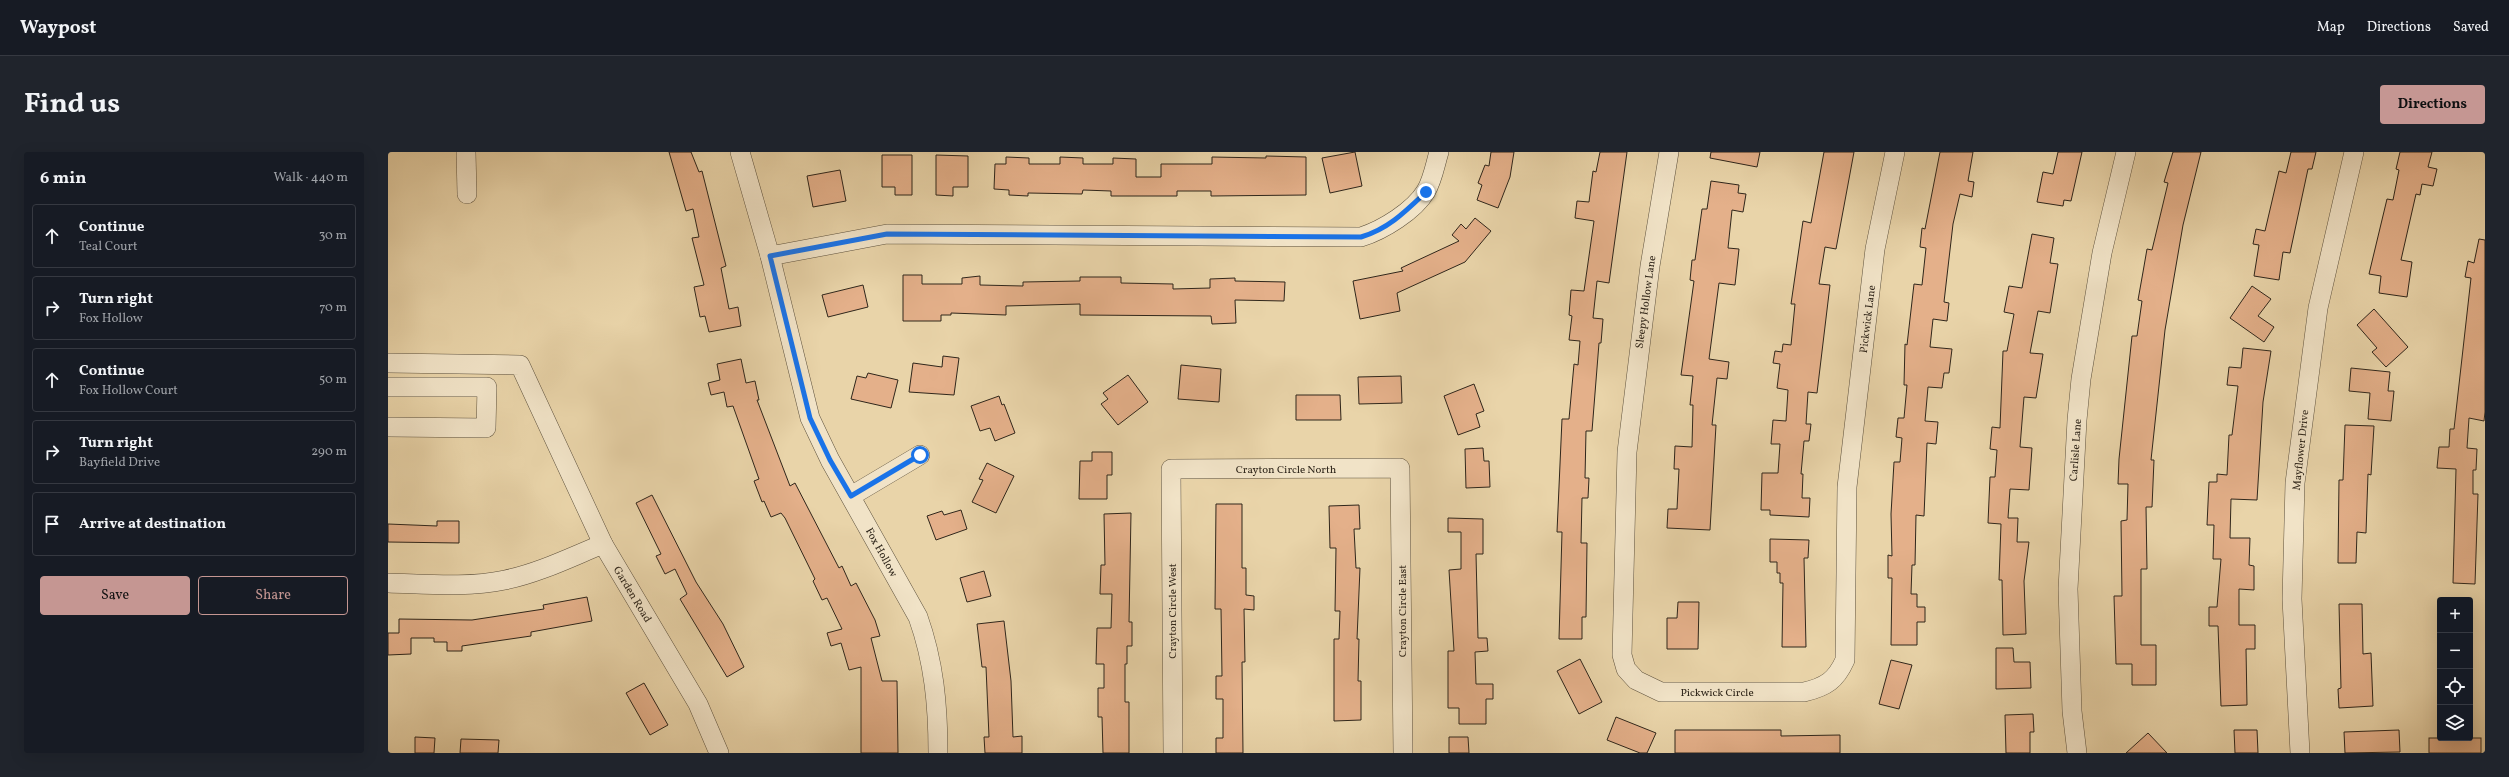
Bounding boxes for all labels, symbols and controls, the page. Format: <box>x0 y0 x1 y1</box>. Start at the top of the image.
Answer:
text: Waypost <box>20 15 96 41</box>
text: Map <box>2317 18 2345 37</box>
text: Directions <box>2367 18 2431 37</box>
text: Saved <box>2453 18 2489 37</box>
text: Find us <box>24 85 120 124</box>
button: Directions <box>2380 85 2485 124</box>
text: 6 min <box>40 167 86 190</box>
text: Walk · 440 m <box>273 169 348 187</box>
route end <box>1417 183 1435 201</box>
text: Continue <box>79 217 144 238</box>
icon: ahead <box>41 225 63 247</box>
text: 30 m <box>319 227 347 245</box>
text: Teal Court <box>79 238 138 256</box>
street label: Sleepy Hollow Lane <box>1633 255 1660 350</box>
street label: Pickwick Lane <box>1857 284 1880 354</box>
text: Turn right <box>79 289 153 310</box>
icon: right <box>41 297 63 319</box>
text: 70 m <box>319 299 347 317</box>
text: Fox Hollow <box>79 310 143 328</box>
text: Continue <box>79 361 144 382</box>
icon: ahead <box>41 369 63 391</box>
text: 50 m <box>319 371 347 389</box>
text: Fox Hollow Court <box>79 382 178 400</box>
street label: Mayflower Drive <box>2290 409 2313 491</box>
street label: Carlisle Lane <box>2067 418 2086 482</box>
text: Turn right <box>79 433 153 454</box>
icon: right <box>41 441 63 463</box>
text: 290 m <box>311 443 347 461</box>
route start <box>911 446 929 464</box>
text: Bayfield Drive <box>79 454 160 472</box>
street label: Crayton Circle North <box>1236 463 1337 478</box>
icon: arrive <box>41 513 63 535</box>
text: Arrive at destination <box>79 514 226 535</box>
street label: Fox Hollow <box>861 525 901 580</box>
street label: Crayton Circle West <box>1166 563 1181 659</box>
street label: Garden Road <box>609 564 654 626</box>
street label: Crayton Circle East <box>1396 565 1411 657</box>
button: Save <box>40 576 190 615</box>
button: Share <box>198 576 348 615</box>
map controls <box>2437 597 2473 741</box>
button: + <box>2437 597 2473 633</box>
button: − <box>2437 633 2473 669</box>
button: locate <box>2437 669 2473 705</box>
street label: Pickwick Circle <box>1680 686 1754 701</box>
button: layers <box>2437 705 2473 741</box>

